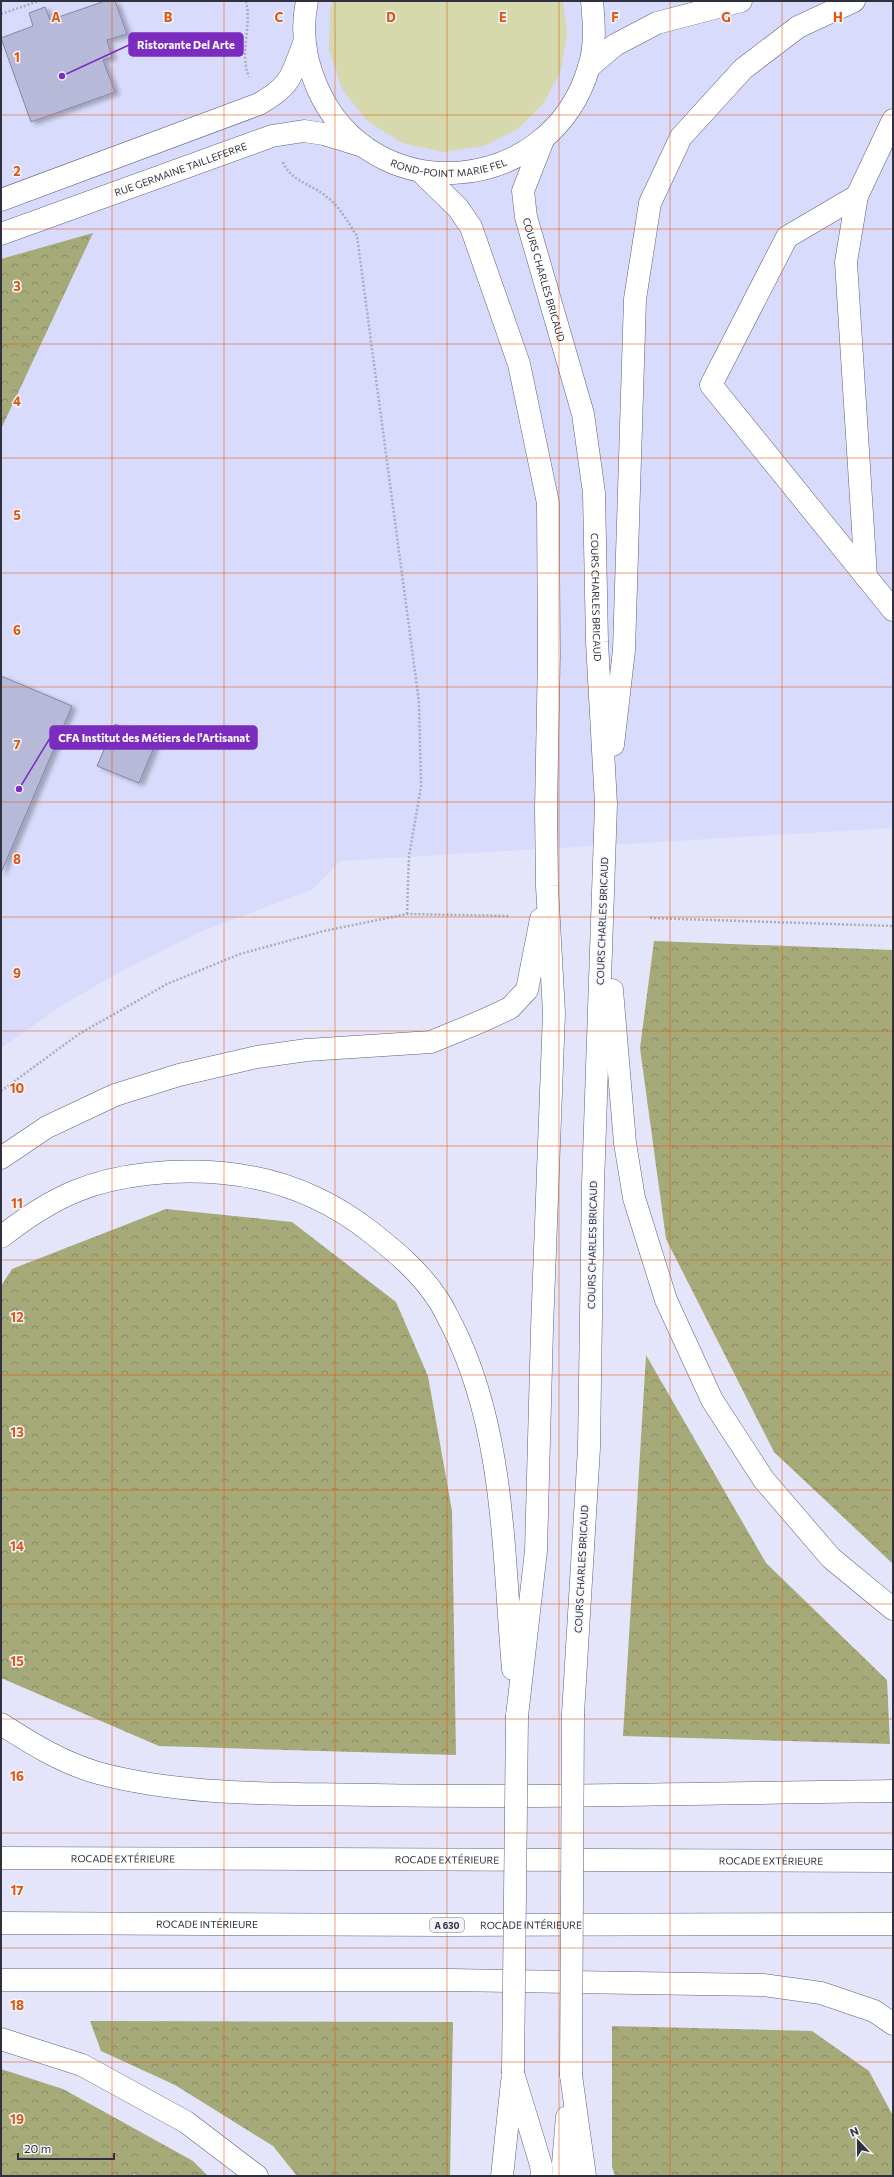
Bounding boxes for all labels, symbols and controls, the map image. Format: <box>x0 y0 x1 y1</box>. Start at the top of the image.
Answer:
text: A <box>51 9 61 25</box>
text: B <box>164 9 173 25</box>
text: C <box>275 9 284 25</box>
text: D <box>386 9 396 25</box>
text: E <box>499 9 507 25</box>
text: F <box>611 9 619 25</box>
text: G <box>721 9 731 25</box>
text: H <box>833 9 843 25</box>
callout: Ristorante Del Arte <box>129 33 243 56</box>
text: Ristorante Del Arte <box>137 38 235 51</box>
text: 1 <box>14 49 20 65</box>
street label: RUE GERMAINE TAILLEFERRE <box>113 140 249 199</box>
street label: ROND-POINT MARIE FEL <box>389 155 509 179</box>
text: 2 <box>13 163 21 179</box>
street label: COURS CHARLES BRICAUD <box>520 216 568 343</box>
text: 3 <box>13 278 21 294</box>
text: 4 <box>13 393 21 409</box>
text: 5 <box>13 507 21 523</box>
street label: COURS CHARLES BRICAUD <box>589 533 604 662</box>
text: 6 <box>13 622 21 638</box>
callout: CFA Institut des Métiers de l'Artisanat <box>50 726 257 749</box>
text: CFA Institut des Métiers de l'Artisanat <box>58 731 250 744</box>
text: 7 <box>13 736 21 752</box>
text: 8 <box>13 851 21 867</box>
street label: COURS CHARLES BRICAUD <box>594 857 610 985</box>
text: 9 <box>13 965 21 981</box>
text: 10 <box>10 1080 25 1096</box>
street label: COURS CHARLES BRICAUD <box>585 1181 599 1309</box>
text: 11 <box>11 1195 23 1211</box>
text: 12 <box>10 1309 24 1325</box>
text: 13 <box>10 1424 24 1440</box>
street label: COURS CHARLES BRICAUD <box>572 1505 590 1633</box>
text: 14 <box>10 1538 24 1554</box>
text: 15 <box>10 1653 24 1669</box>
text: 16 <box>10 1768 24 1784</box>
street label: ROCADE EXTÉRIEURE <box>71 1852 175 1865</box>
street label: ROCADE EXTÉRIEURE <box>395 1853 499 1866</box>
street label: ROCADE EXTÉRIEURE <box>719 1854 823 1867</box>
text: 17 <box>10 1882 24 1898</box>
street label: ROCADE INTÉRIEURE <box>156 1918 258 1930</box>
road number: A 630 <box>430 1918 464 1932</box>
street label: ROCADE INTÉRIEURE <box>480 1919 582 1931</box>
text: 18 <box>10 1997 24 2013</box>
text: 19 <box>10 2111 24 2127</box>
north arrow <box>838 2121 878 2161</box>
text: N <box>848 2124 860 2139</box>
scale bar <box>18 2135 114 2161</box>
text: 20 m <box>24 2141 51 2155</box>

